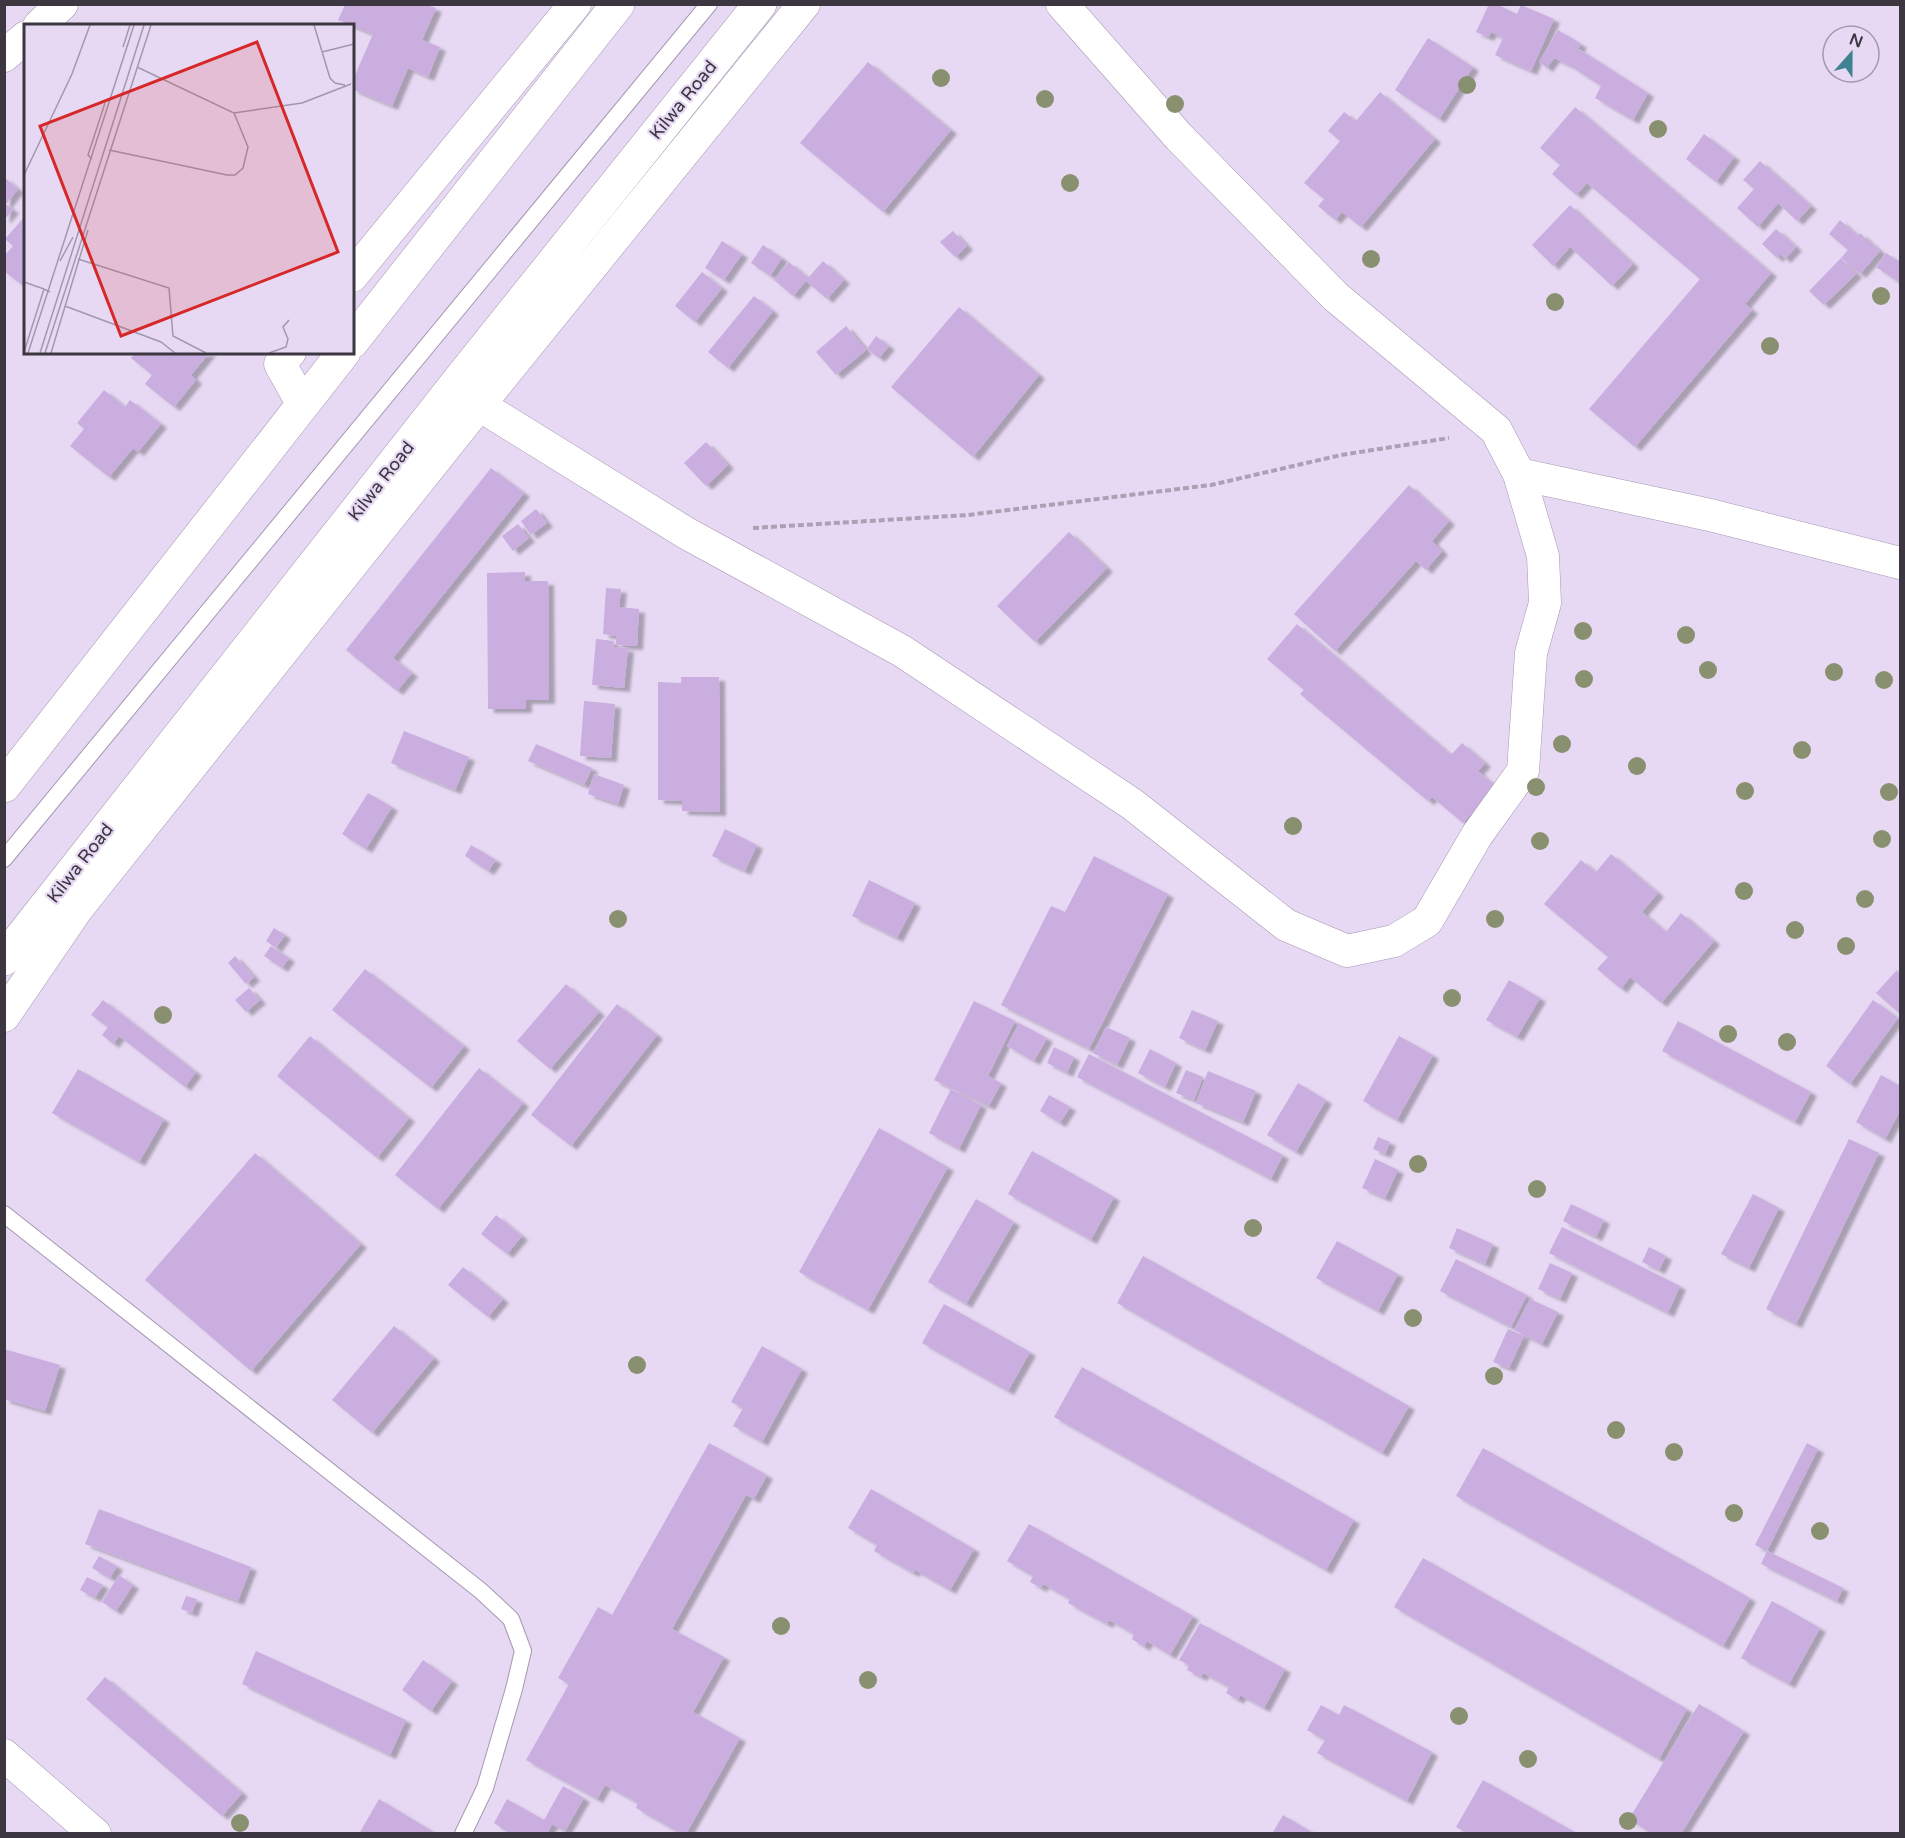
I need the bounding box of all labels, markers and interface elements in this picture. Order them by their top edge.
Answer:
inset map [24,24,354,354]
north arrow [1821,24,1881,84]
text: N [1846,29,1866,53]
street label: Kilwa Road [644,56,722,144]
street label: Kilwa Road [343,437,419,525]
street label: Kilwa Road [42,819,118,907]

